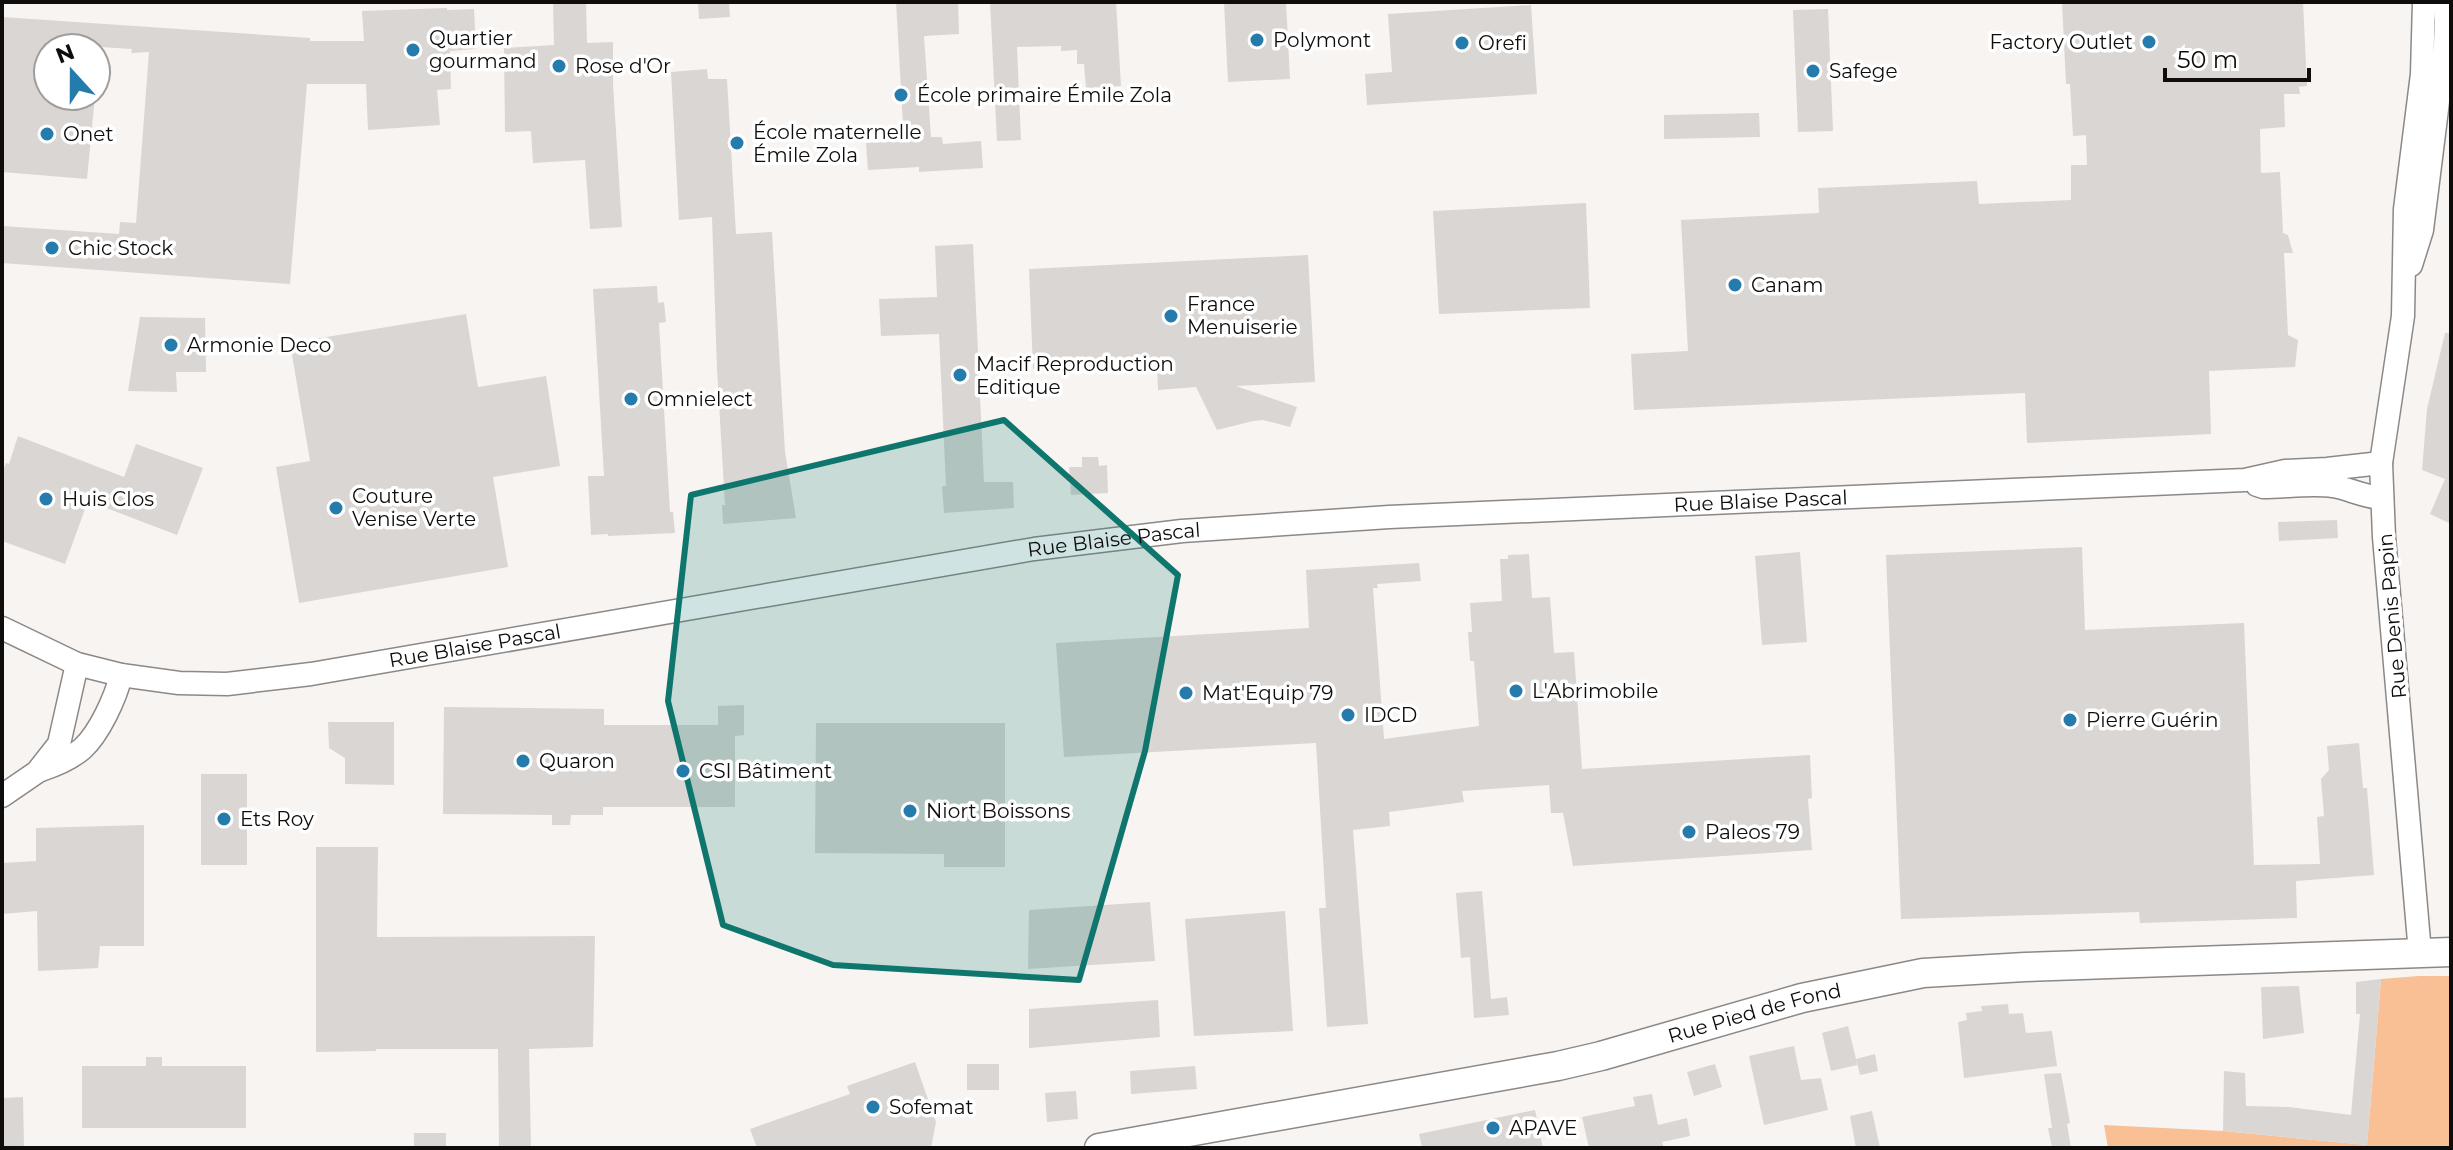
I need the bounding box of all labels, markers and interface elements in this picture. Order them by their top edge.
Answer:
place label: Quartier gourmand [429,26,537,73]
place label: Polymont [1273,28,1371,52]
place label: Factory Outlet [1989,30,2133,54]
marker: Polymont [1248,31,1266,49]
place label: Orefi [1478,31,1527,55]
north arrow [32,32,112,112]
scale bar [2165,32,2309,82]
marker: Factory Outlet [2140,33,2158,51]
marker: Orefi [1453,34,1471,52]
text: N [52,38,78,70]
marker: Quartier gourmand [404,41,422,59]
text: 50 m [2177,45,2238,74]
place label: Rose d'Or [575,54,671,78]
marker: Rose d'Or [550,57,568,75]
place label: Safege [1829,59,1898,83]
marker: Safege [1804,62,1822,80]
place label: École primaire Émile Zola [917,83,1172,107]
marker: École primaire Émile Zola [892,86,910,104]
place label: École maternelle Émile Zola [753,120,922,167]
place label: Onet [63,122,114,146]
marker: Onet [38,125,56,143]
marker: École maternelle Émile Zola [728,134,746,152]
place label: Chic Stock [68,236,173,260]
marker: Chic Stock [43,239,61,257]
place label: Canam [1751,273,1823,297]
marker: Canam [1726,276,1744,294]
place label: France Menuiserie [1187,292,1298,339]
marker: France Menuiserie [1162,307,1180,325]
place label: Armonie Deco [187,333,331,357]
marker: Armonie Deco [162,336,180,354]
place label: Macif Reproduction Editique [976,352,1174,399]
marker: Macif Reproduction Editique [951,366,969,384]
place label: Omnielect [647,387,753,411]
marker: Omnielect [622,390,640,408]
place label: Couture Venise Verte [352,484,476,531]
street label: Rue Blaise Pascal [1673,485,1848,517]
place label: Huis Clos [62,487,154,511]
marker: Huis Clos [37,490,55,508]
marker: Couture Venise Verte [327,499,345,517]
street label: Rue Blaise Pascal [1026,518,1201,562]
street label: Rue Denis Papin [2373,532,2411,700]
street label: Rue Blaise Pascal [387,619,563,672]
place label: L'Abrimobile [1532,679,1658,703]
place label: Mat'Equip 79 [1202,681,1333,705]
marker: L'Abrimobile [1507,682,1525,700]
marker: Mat'Equip 79 [1177,684,1195,702]
place label: IDCD [1364,703,1417,727]
marker: IDCD [1339,706,1357,724]
place label: Pierre Guérin [2086,708,2219,732]
marker: Pierre Guérin [2061,711,2079,729]
place label: Quaron [539,749,615,773]
marker: Quaron [514,752,532,770]
place label: CSI Bâtiment [699,759,832,783]
marker: CSI Bâtiment [674,762,692,780]
place label: Niort Boissons [926,799,1070,823]
marker: Niort Boissons [901,802,919,820]
place label: Ets Roy [240,807,314,831]
marker: Ets Roy [215,810,233,828]
place label: Paleos 79 [1705,820,1800,844]
marker: Paleos 79 [1680,823,1698,841]
street label: Rue Pied de Fond [1665,978,1843,1048]
place label: Sofemat [889,1095,974,1119]
marker: Sofemat [864,1098,882,1116]
place label: APAVE [1509,1116,1577,1140]
marker: APAVE [1484,1119,1502,1137]

